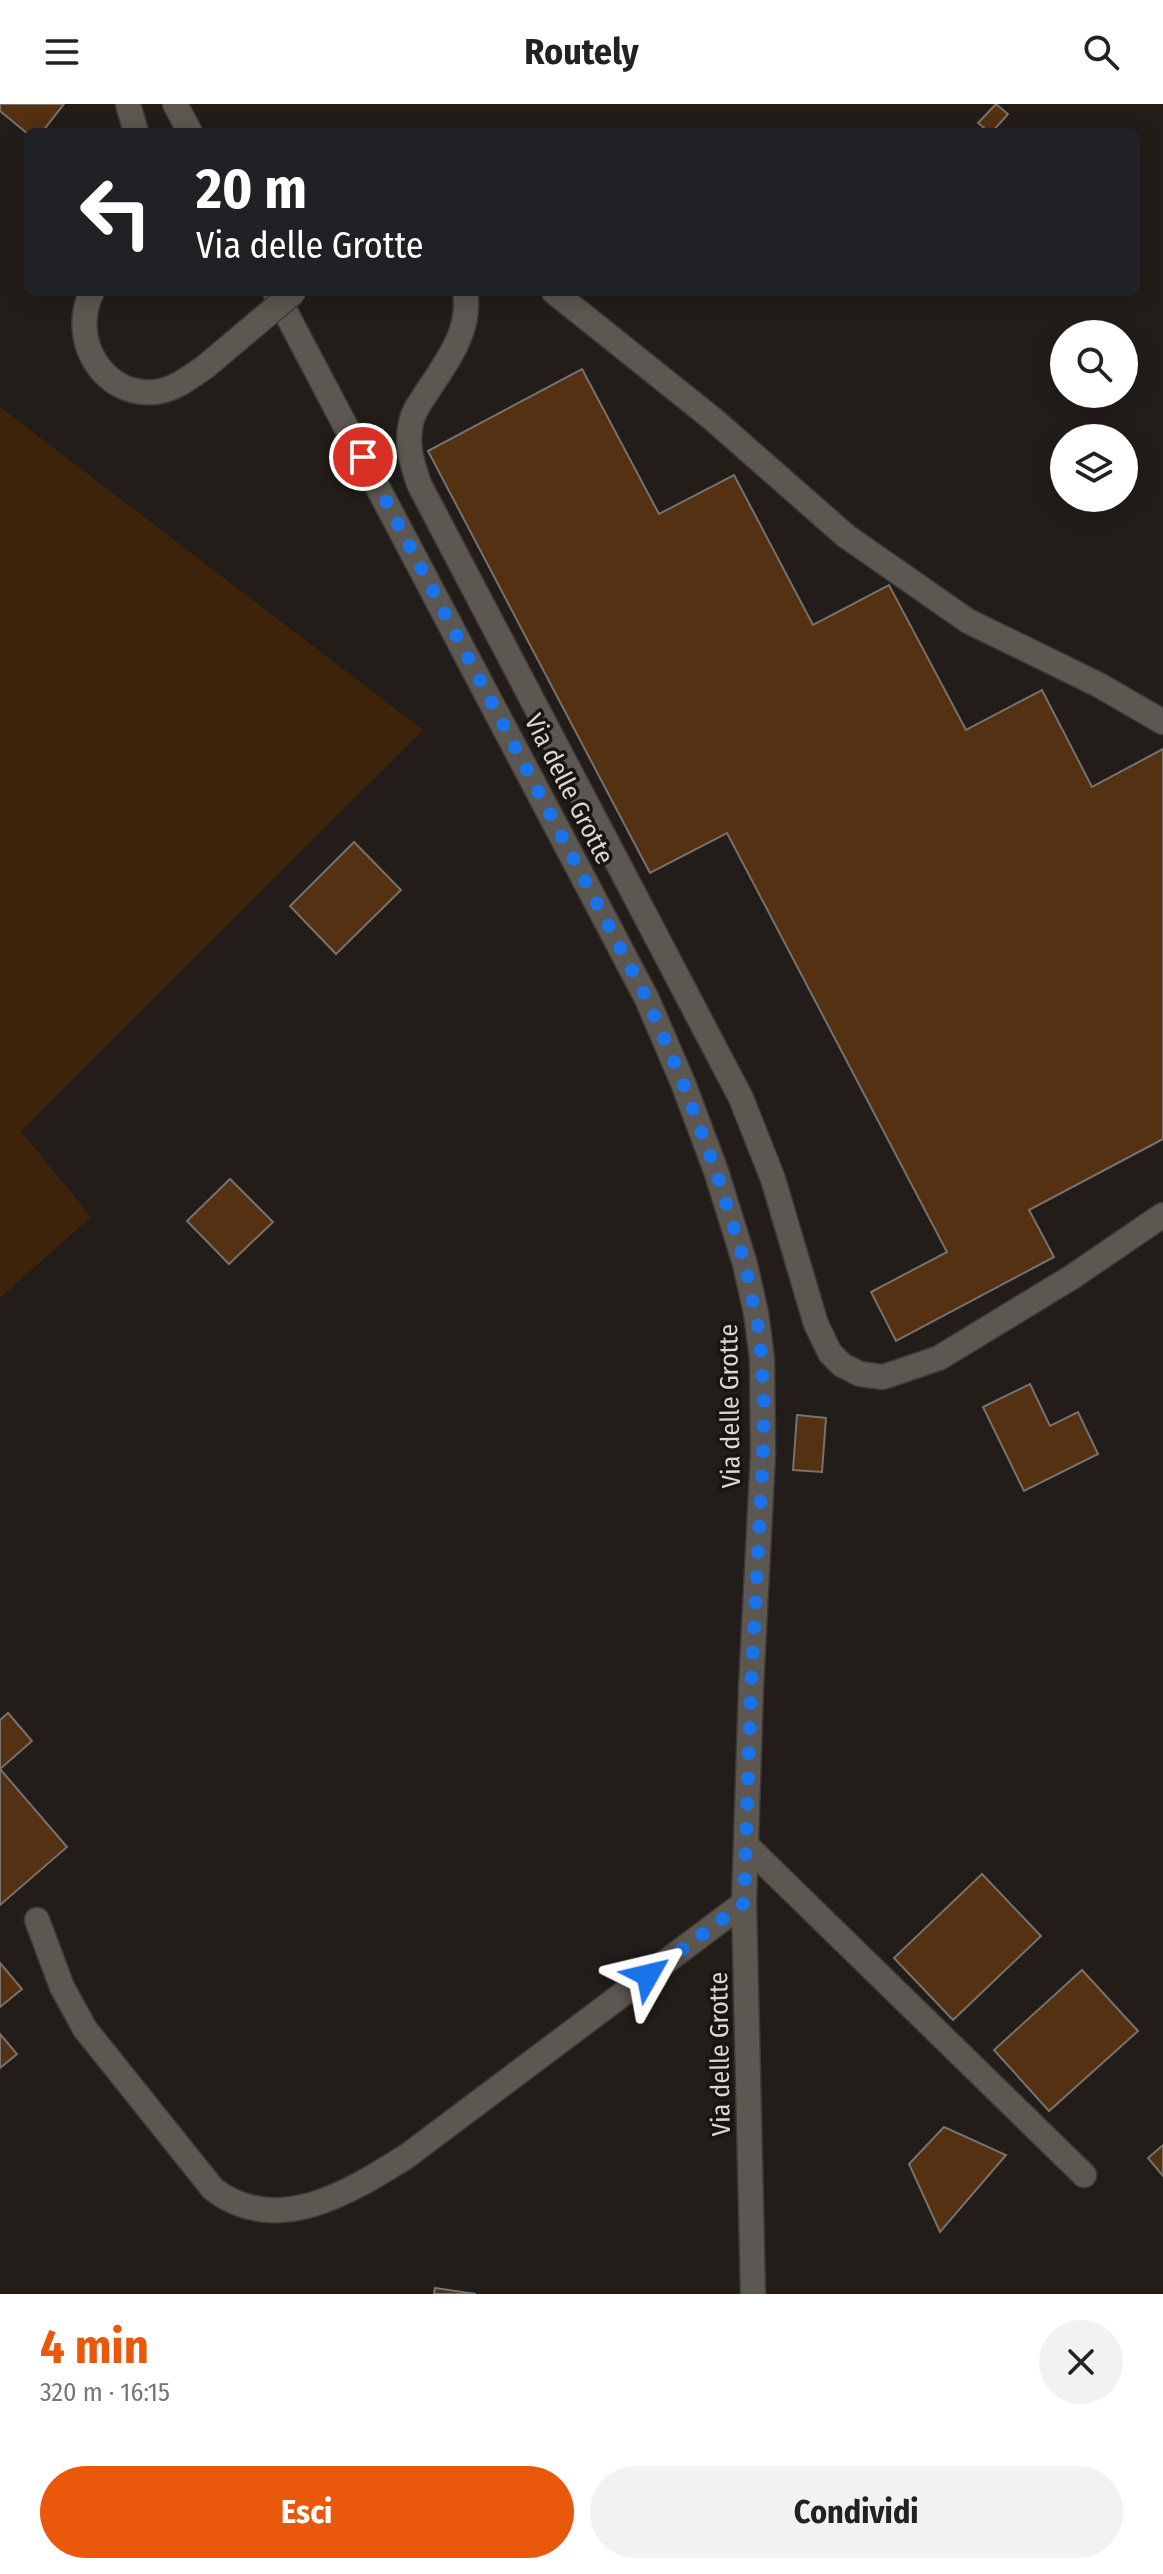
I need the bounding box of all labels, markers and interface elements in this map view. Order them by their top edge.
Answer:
icon: menu [40,30,84,74]
text: Routely [524,30,639,74]
icon: search [1079,30,1123,74]
text: 20 m [196,156,307,223]
icon: left [64,160,168,264]
text: Via delle Grotte [196,224,424,268]
map controls [1050,320,1138,512]
button: search [1050,320,1138,408]
pin [329,423,397,491]
button: layers [1050,424,1138,512]
icon: arrive [341,435,385,479]
street label: Via delle Grotte [518,709,620,869]
street label: Via delle Grotte [713,1324,747,1488]
position arrow [606,1933,690,2017]
street label: Via delle Grotte [703,1972,737,2136]
text: 4 min [40,2318,149,2376]
button: close [1039,2320,1123,2404]
text: 320 m · 16:15 [40,2377,170,2408]
button: Esci [40,2466,574,2558]
button: Condividi [590,2466,1123,2558]

